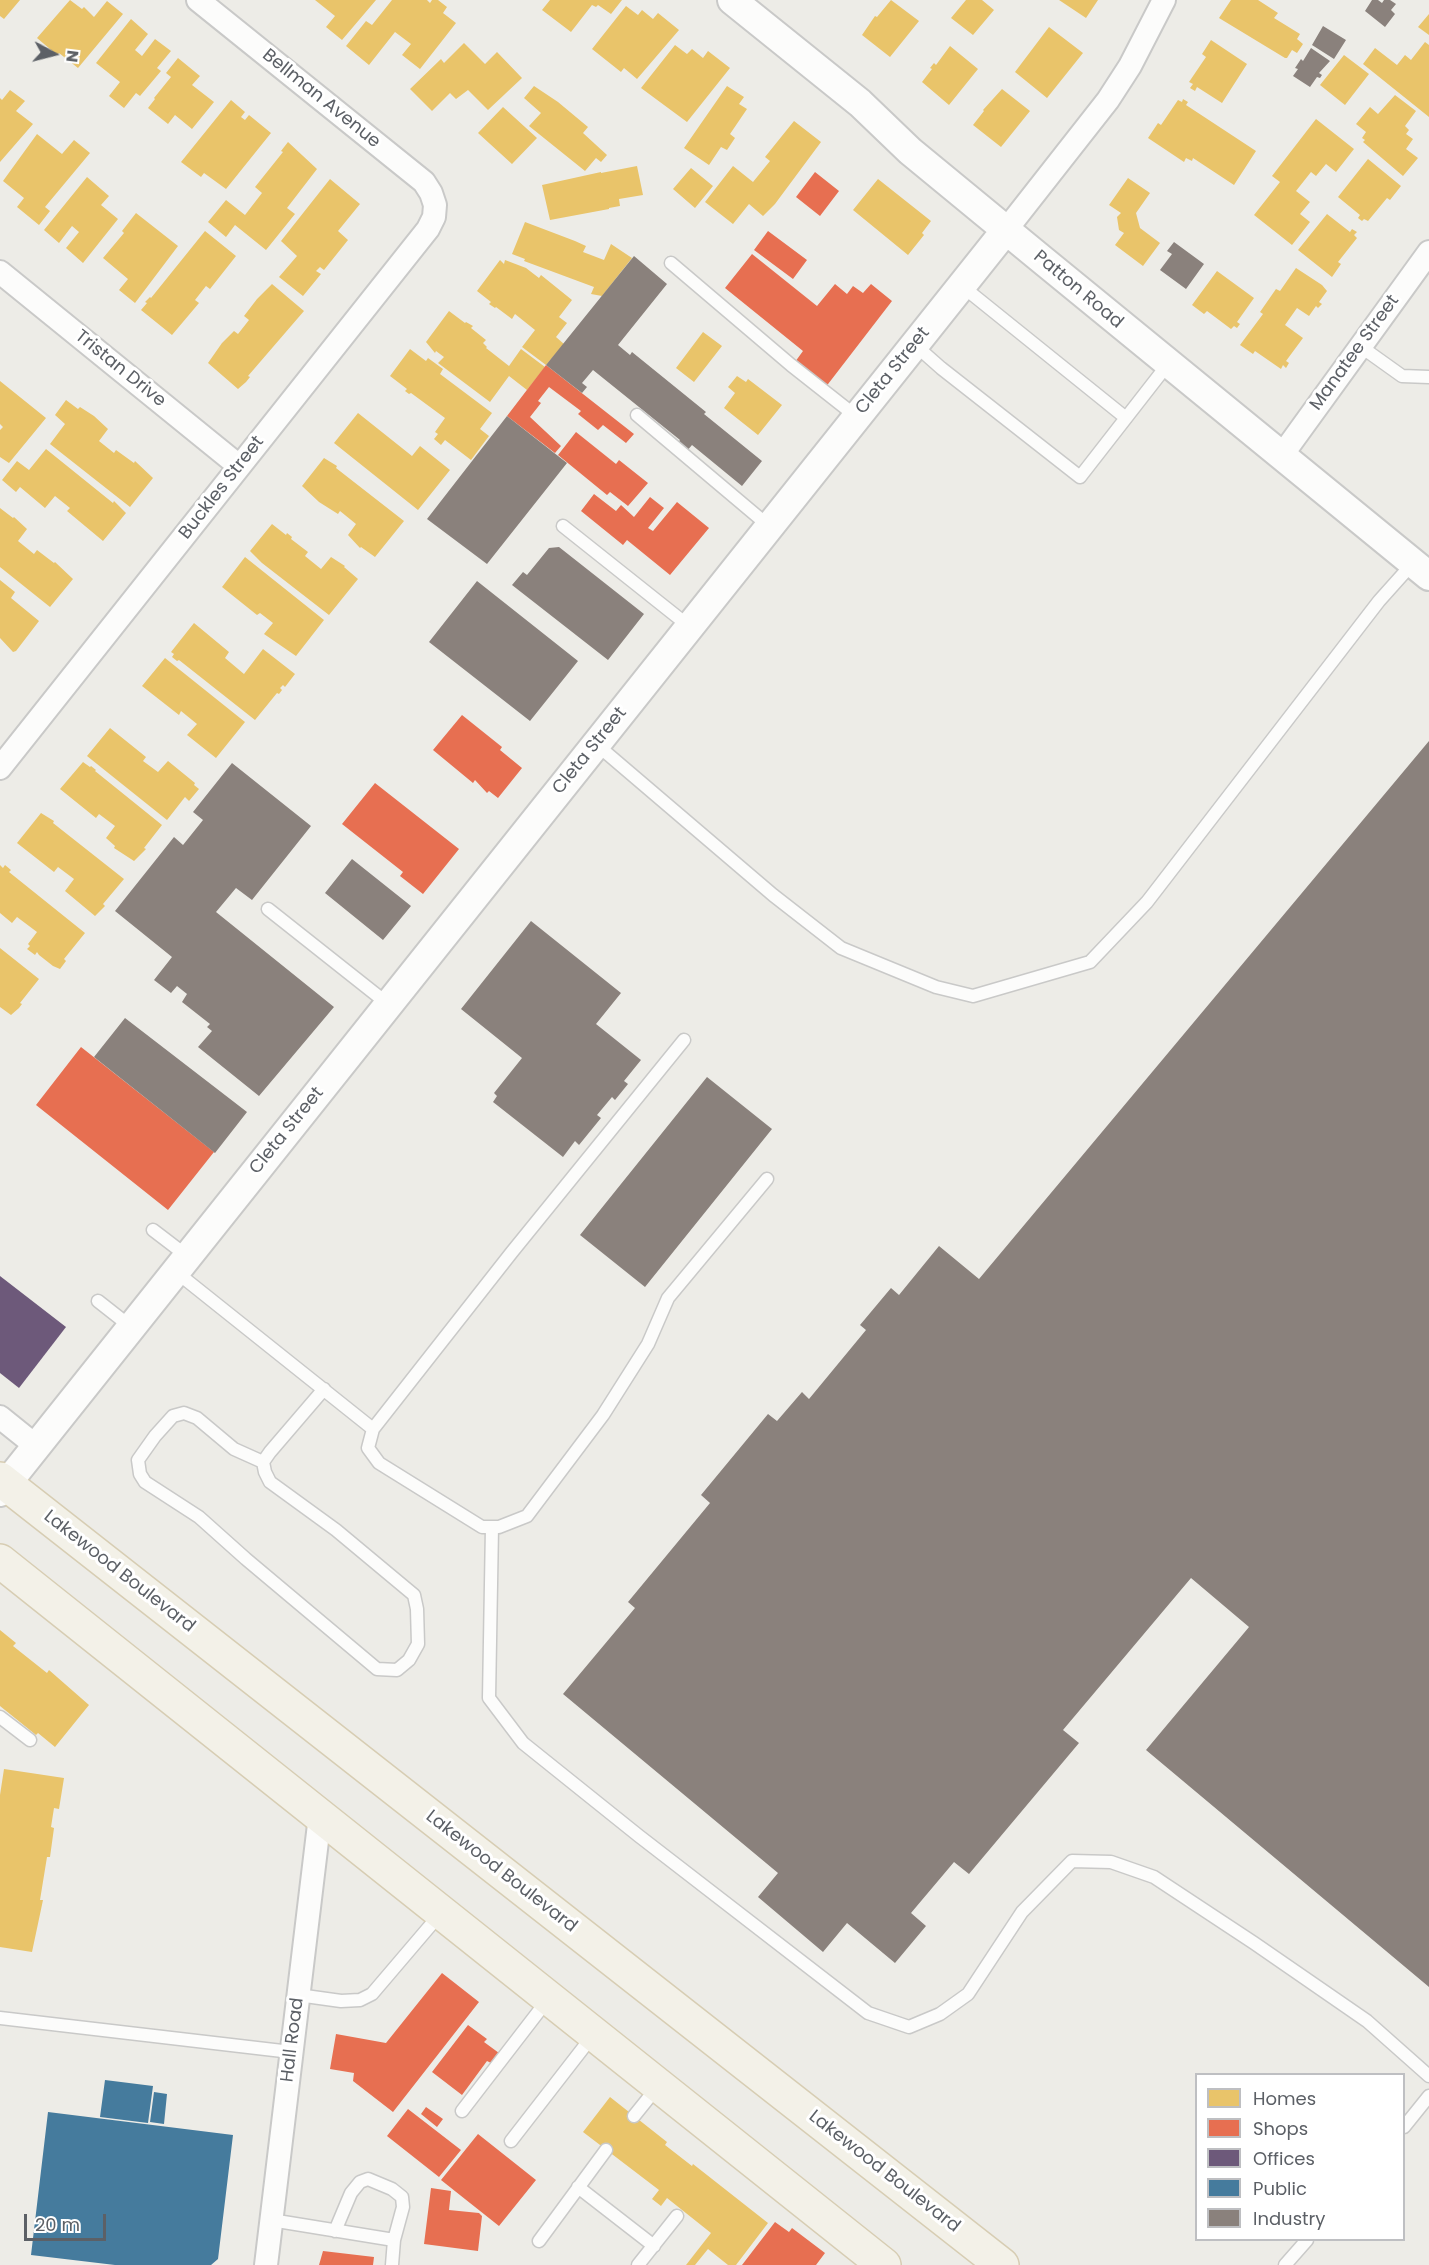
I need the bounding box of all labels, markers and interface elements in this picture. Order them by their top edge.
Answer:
north arrow [24,24,84,84]
street label: Bellman Avenue [258,45,384,153]
text: N [60,49,85,64]
street label: Patton Road [1029,246,1127,334]
street label: Manatee Street [1306,291,1404,415]
street label: Cleta Street [851,323,935,419]
street label: Tristan Drive [70,326,170,412]
street label: Buckles Street [175,432,269,544]
street label: Cleta Street [548,703,632,799]
street label: Cleta Street [245,1083,329,1179]
street label: Lakewood Boulevard [39,1506,199,1638]
street label: Lakewood Boulevard [421,1806,581,1938]
street label: Hall Road [277,1996,309,2084]
legend [1195,2073,1405,2241]
text: Homes [1253,2086,1316,2111]
street label: Lakewood Boulevard [804,2106,964,2238]
text: Shops [1253,2116,1308,2141]
text: Offices [1253,2146,1315,2171]
text: Public [1253,2176,1307,2201]
scale bar [27,2202,110,2240]
text: Industry [1253,2206,1325,2231]
text: 20 m [35,2212,80,2237]

